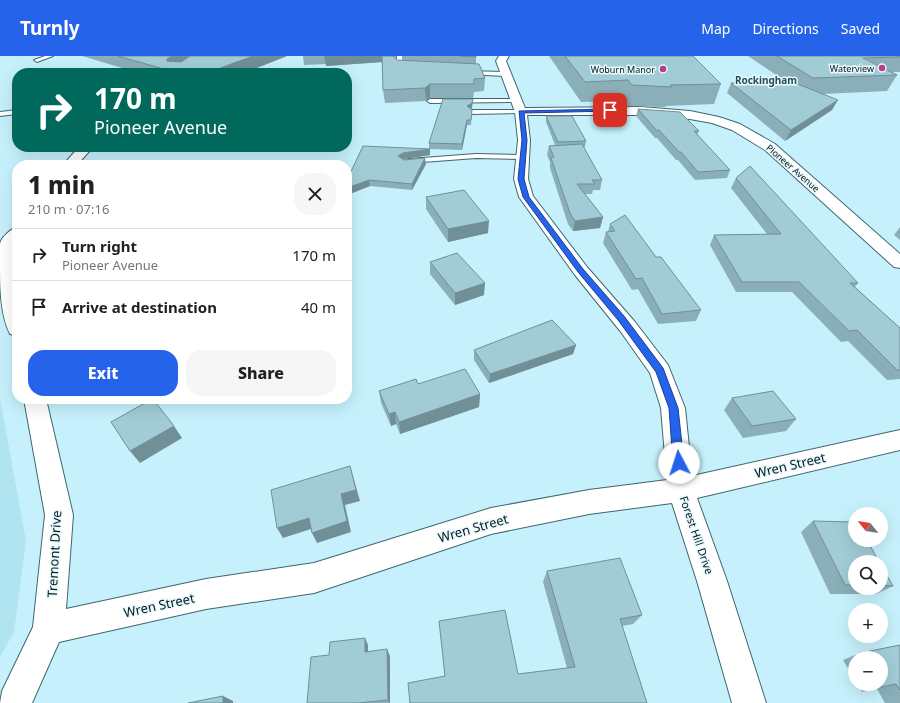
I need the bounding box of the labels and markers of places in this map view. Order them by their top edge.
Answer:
place label: Waterview [830,62,874,75]
place label: Woburn Manor [591,63,655,76]
marker: Waterview [877,63,887,73]
marker: Woburn Manor [658,64,668,74]
pin [593,93,627,127]

